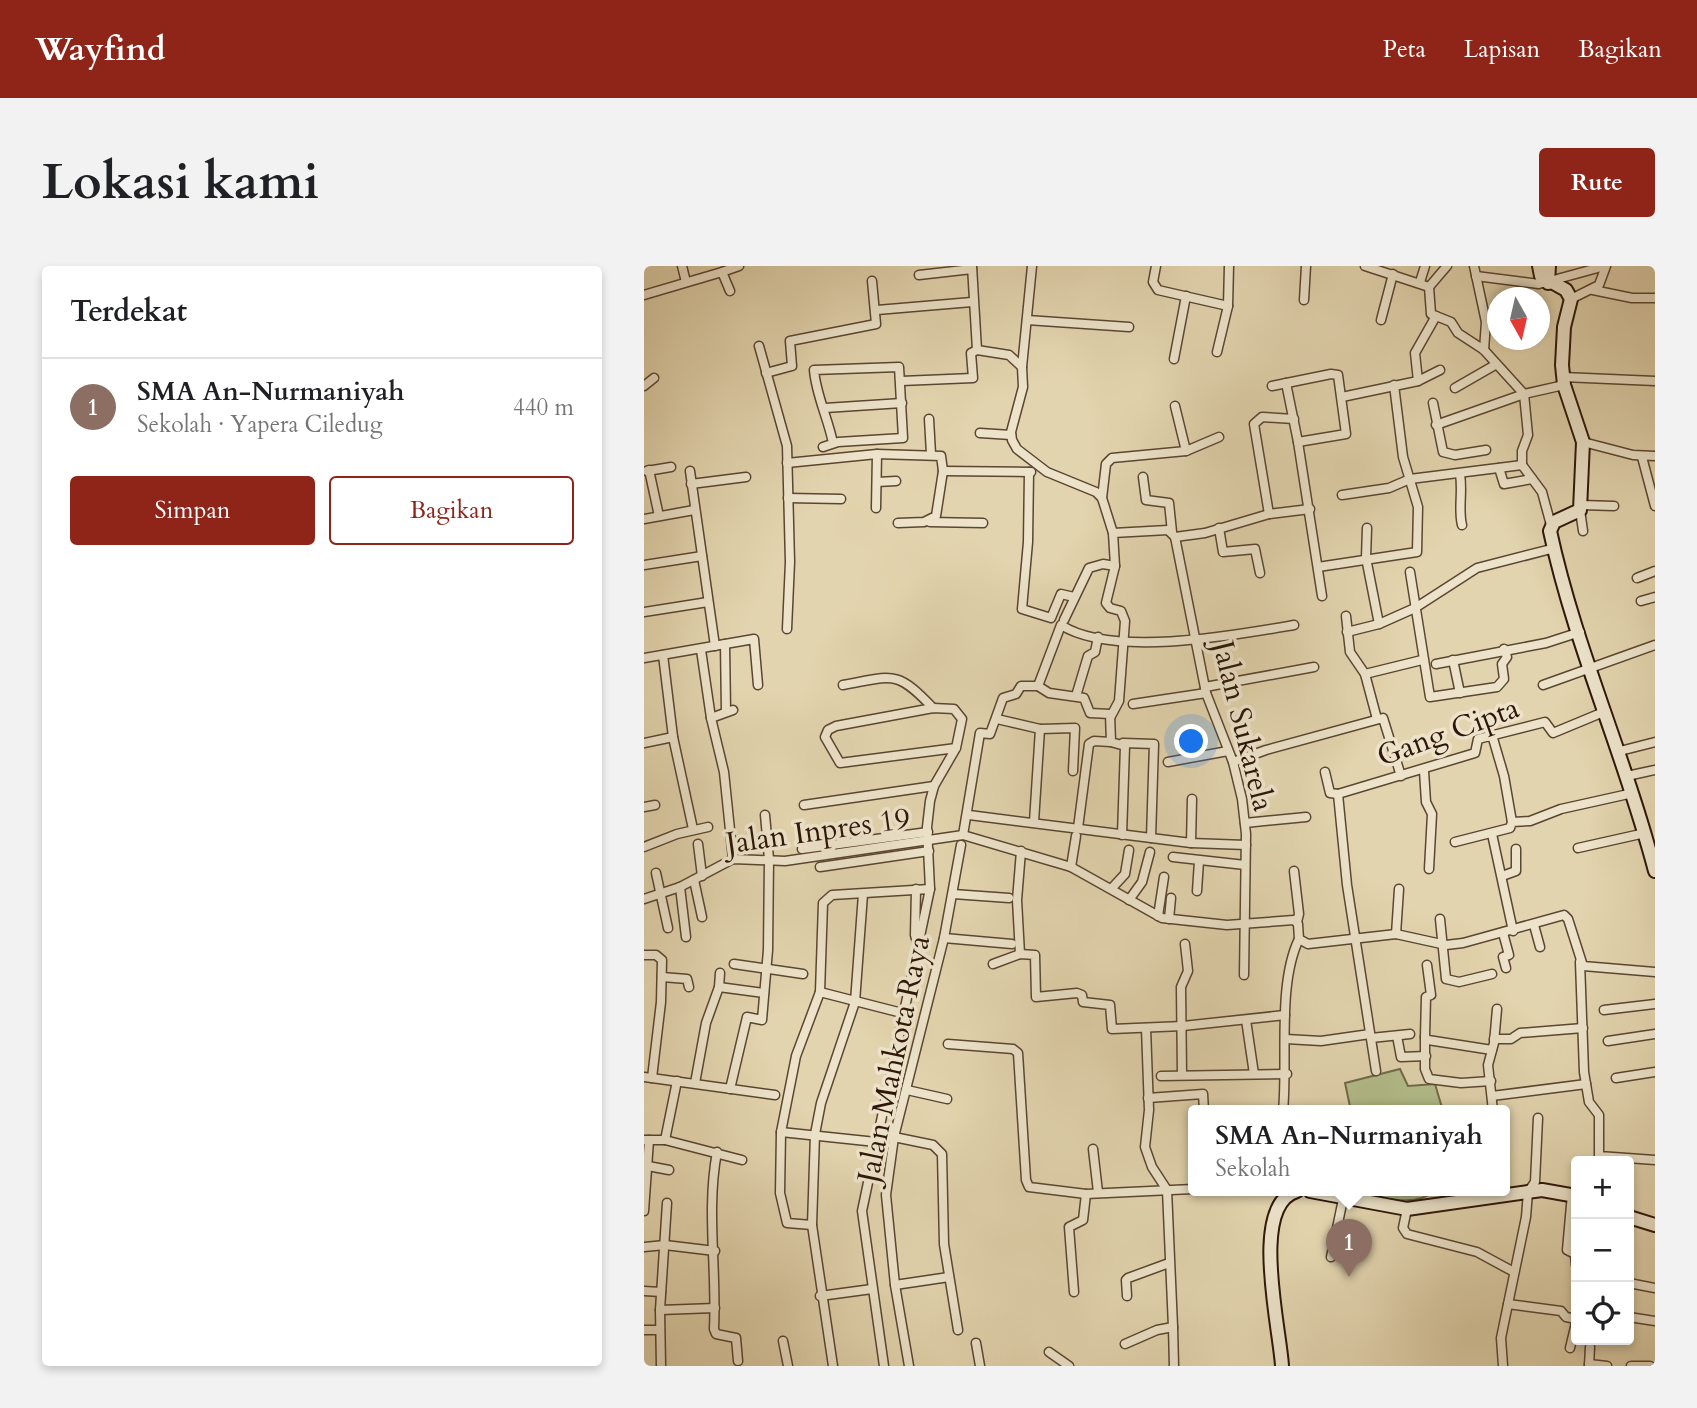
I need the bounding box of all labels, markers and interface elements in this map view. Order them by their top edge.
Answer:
text: Wayfind [35,27,166,72]
text: Peta [1383,33,1426,66]
text: Lapisan [1464,33,1540,66]
text: Bagikan [1578,33,1662,66]
button: Rute [1539,148,1655,217]
text: Lokasi kami [42,149,319,216]
north arrow [1487,287,1550,350]
text: Terdekat [70,291,187,332]
text: SMA An-Nurmaniyah [137,374,404,409]
text: 1 [87,392,99,423]
text: 440 m [513,392,574,423]
text: Sekolah · Yapera Ciledug [137,409,383,440]
button: Simpan [70,476,315,545]
button: Bagikan [329,476,574,545]
street label: Jalan Sukarela [1201,633,1284,816]
street label: Gang Cipta [1371,687,1525,777]
your location [1174,724,1208,758]
street label: Jalan Inpres 19 [719,798,913,865]
street label: Jalan Mahkota Raya [847,932,940,1190]
popup [1188,1105,1510,1196]
text: SMA An-Nurmaniyah [1215,1118,1483,1153]
text: Sekolah [1215,1153,1290,1184]
map controls [1571,1156,1634,1345]
button: + [1571,1156,1634,1219]
pin: 1 [1326,1219,1372,1277]
button: − [1571,1219,1634,1282]
button: locate [1571,1282,1634,1345]

